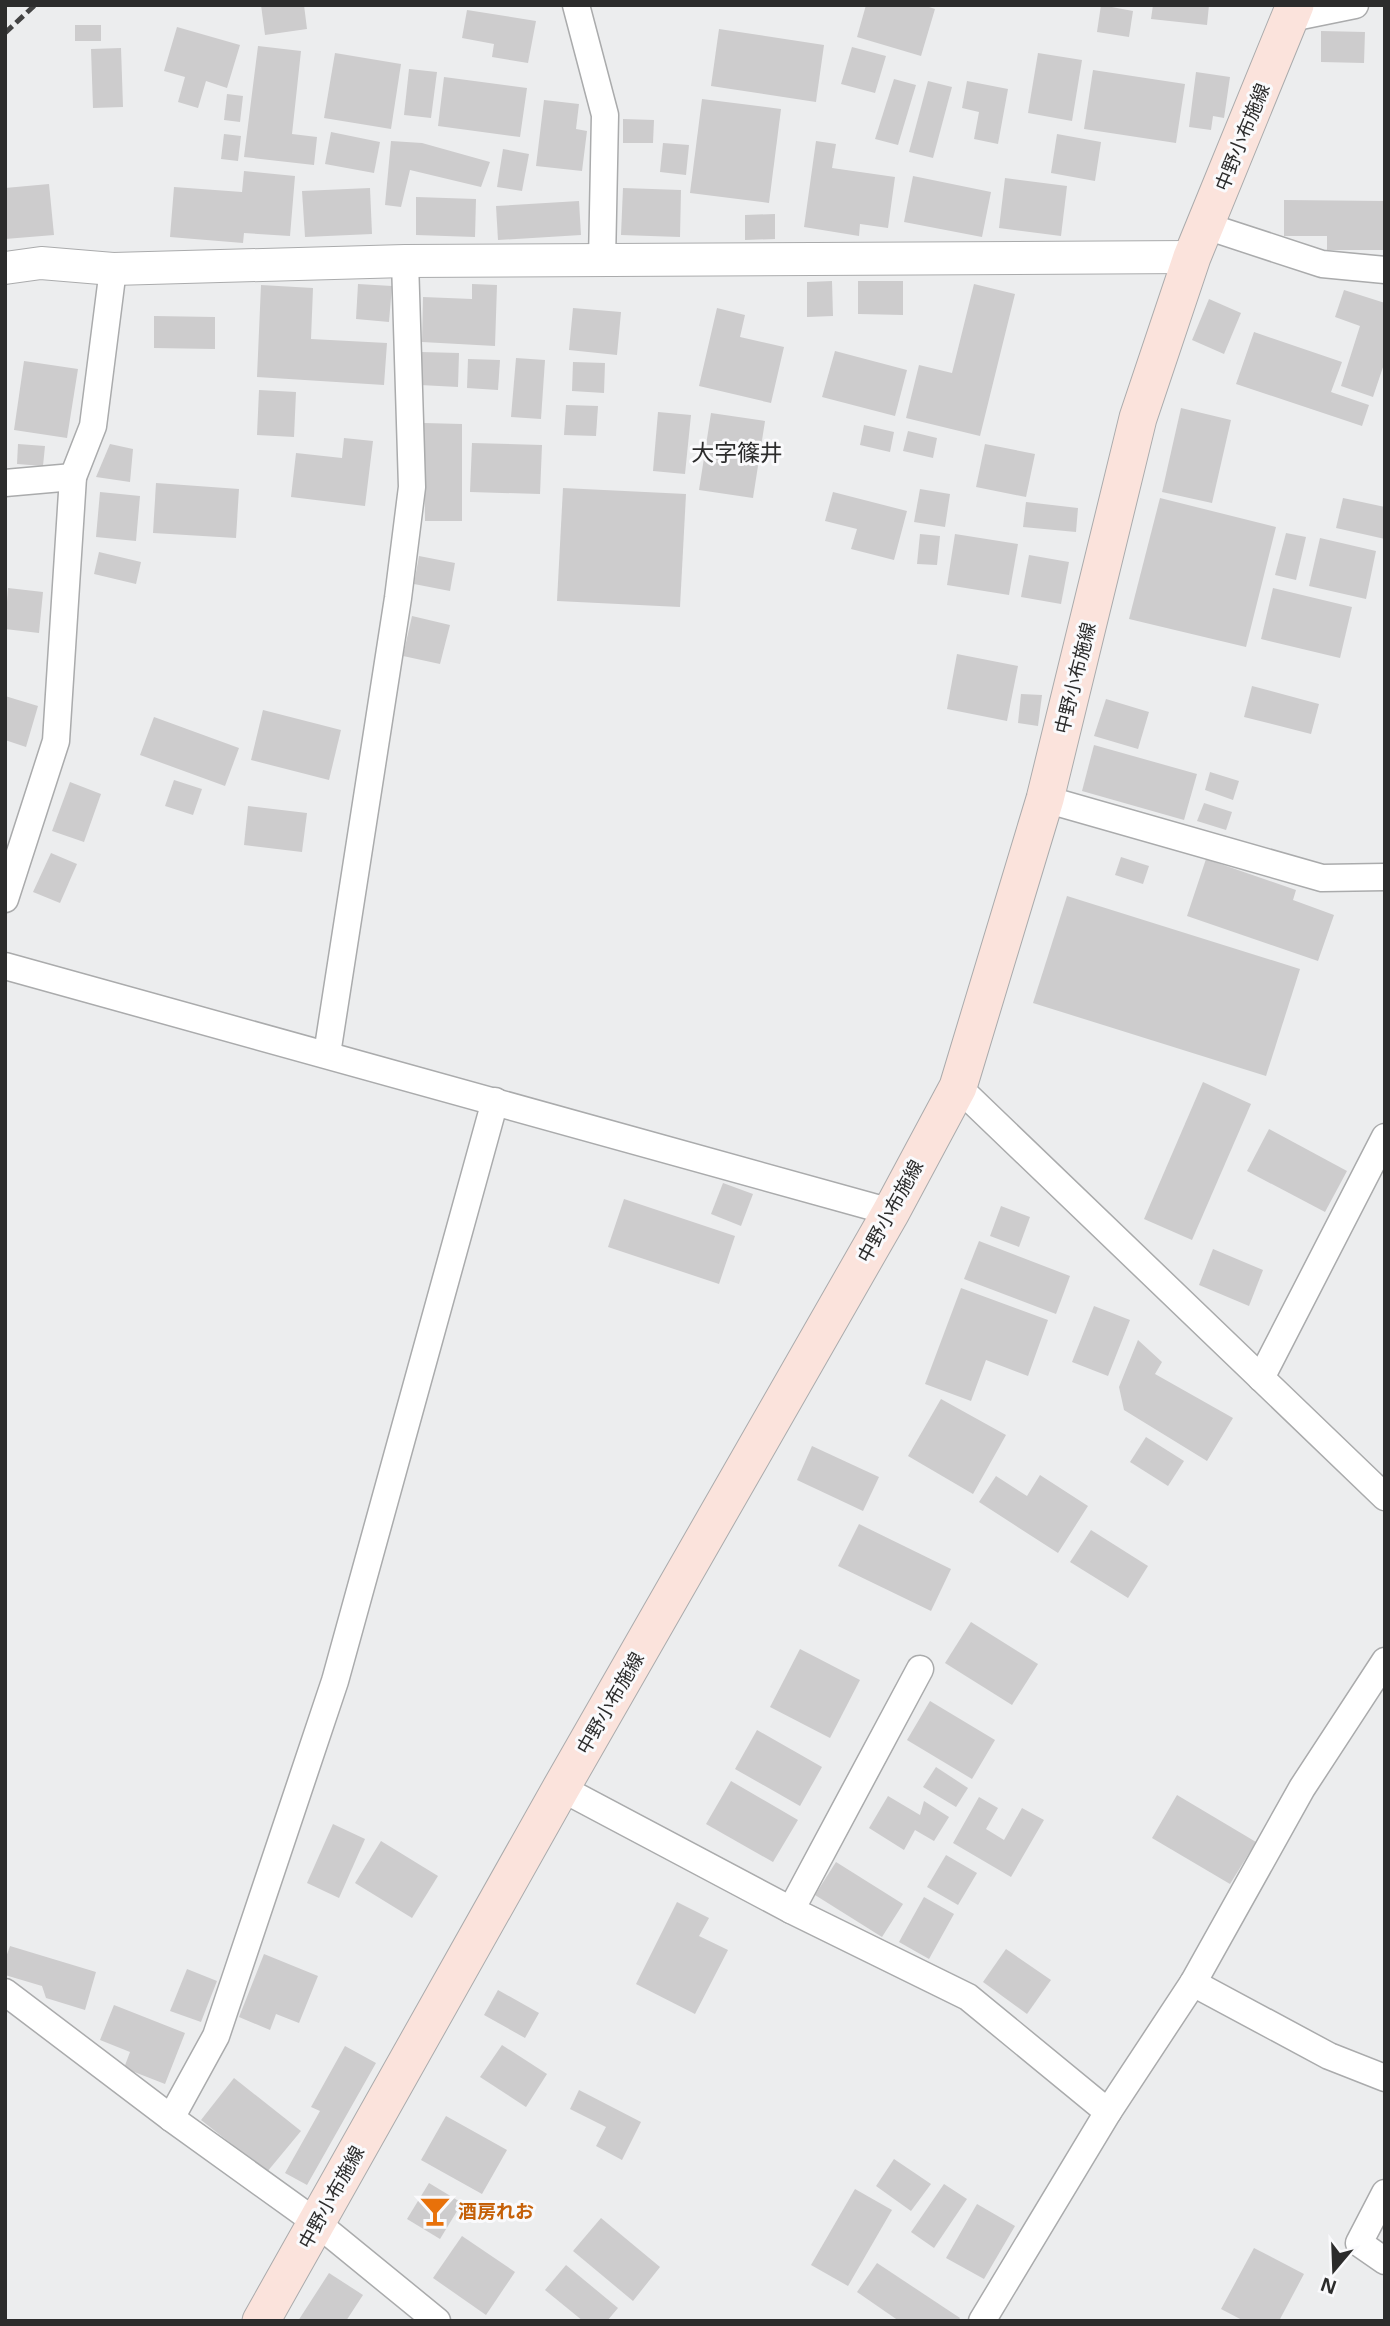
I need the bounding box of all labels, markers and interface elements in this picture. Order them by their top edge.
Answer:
street label: 中野小布施線 [1209,79,1275,195]
district label: 大字篠井 [691,436,783,468]
street label: 中野小布施線 [1049,620,1101,736]
street label: 中野小布施線 [851,1155,929,1267]
street label: 中野小布施線 [570,1647,650,1759]
street label: 中野小布施線 [292,2141,370,2253]
bar icon: 酒房れお [418,2194,452,2228]
place label: 酒房れお [458,2198,534,2224]
north arrow [1299,2235,1369,2305]
text: N [1317,2271,1340,2301]

